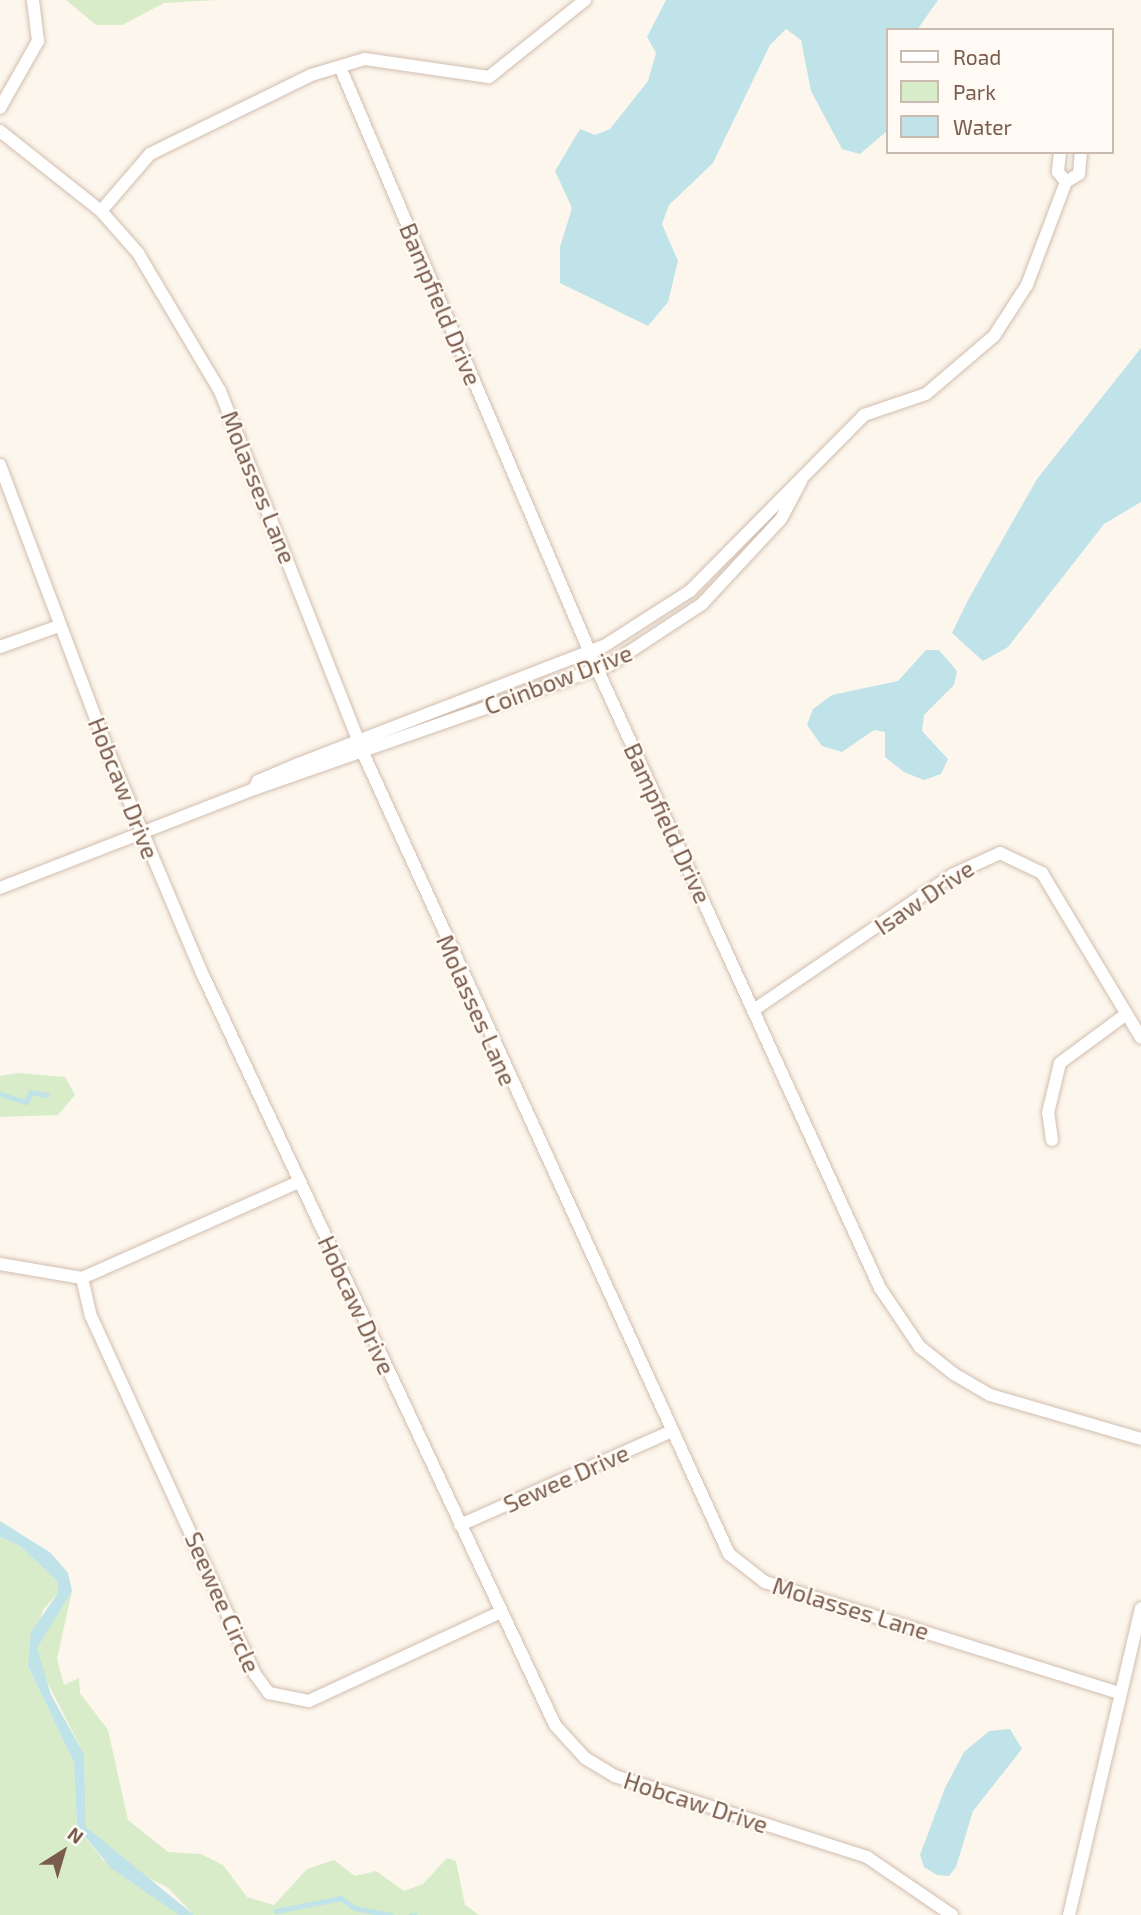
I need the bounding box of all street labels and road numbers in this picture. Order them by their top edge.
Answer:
street label: Bampfield Drive [394,218,488,390]
street label: Molasses Lane [215,406,303,568]
street label: Coinbow Drive [480,638,636,720]
street label: Hobcaw Drive [82,713,166,863]
street label: Bampfield Drive [618,738,718,908]
street label: Isaw Drive [869,853,979,941]
street label: Molasses Lane [431,930,523,1090]
street label: Hobcaw Drive [312,1231,402,1379]
street label: Sewee Drive [499,1438,633,1518]
street label: Seewee Circle [179,1527,267,1677]
street label: Molasses Lane [769,1571,933,1645]
street label: Hobcaw Drive [620,1765,772,1839]

